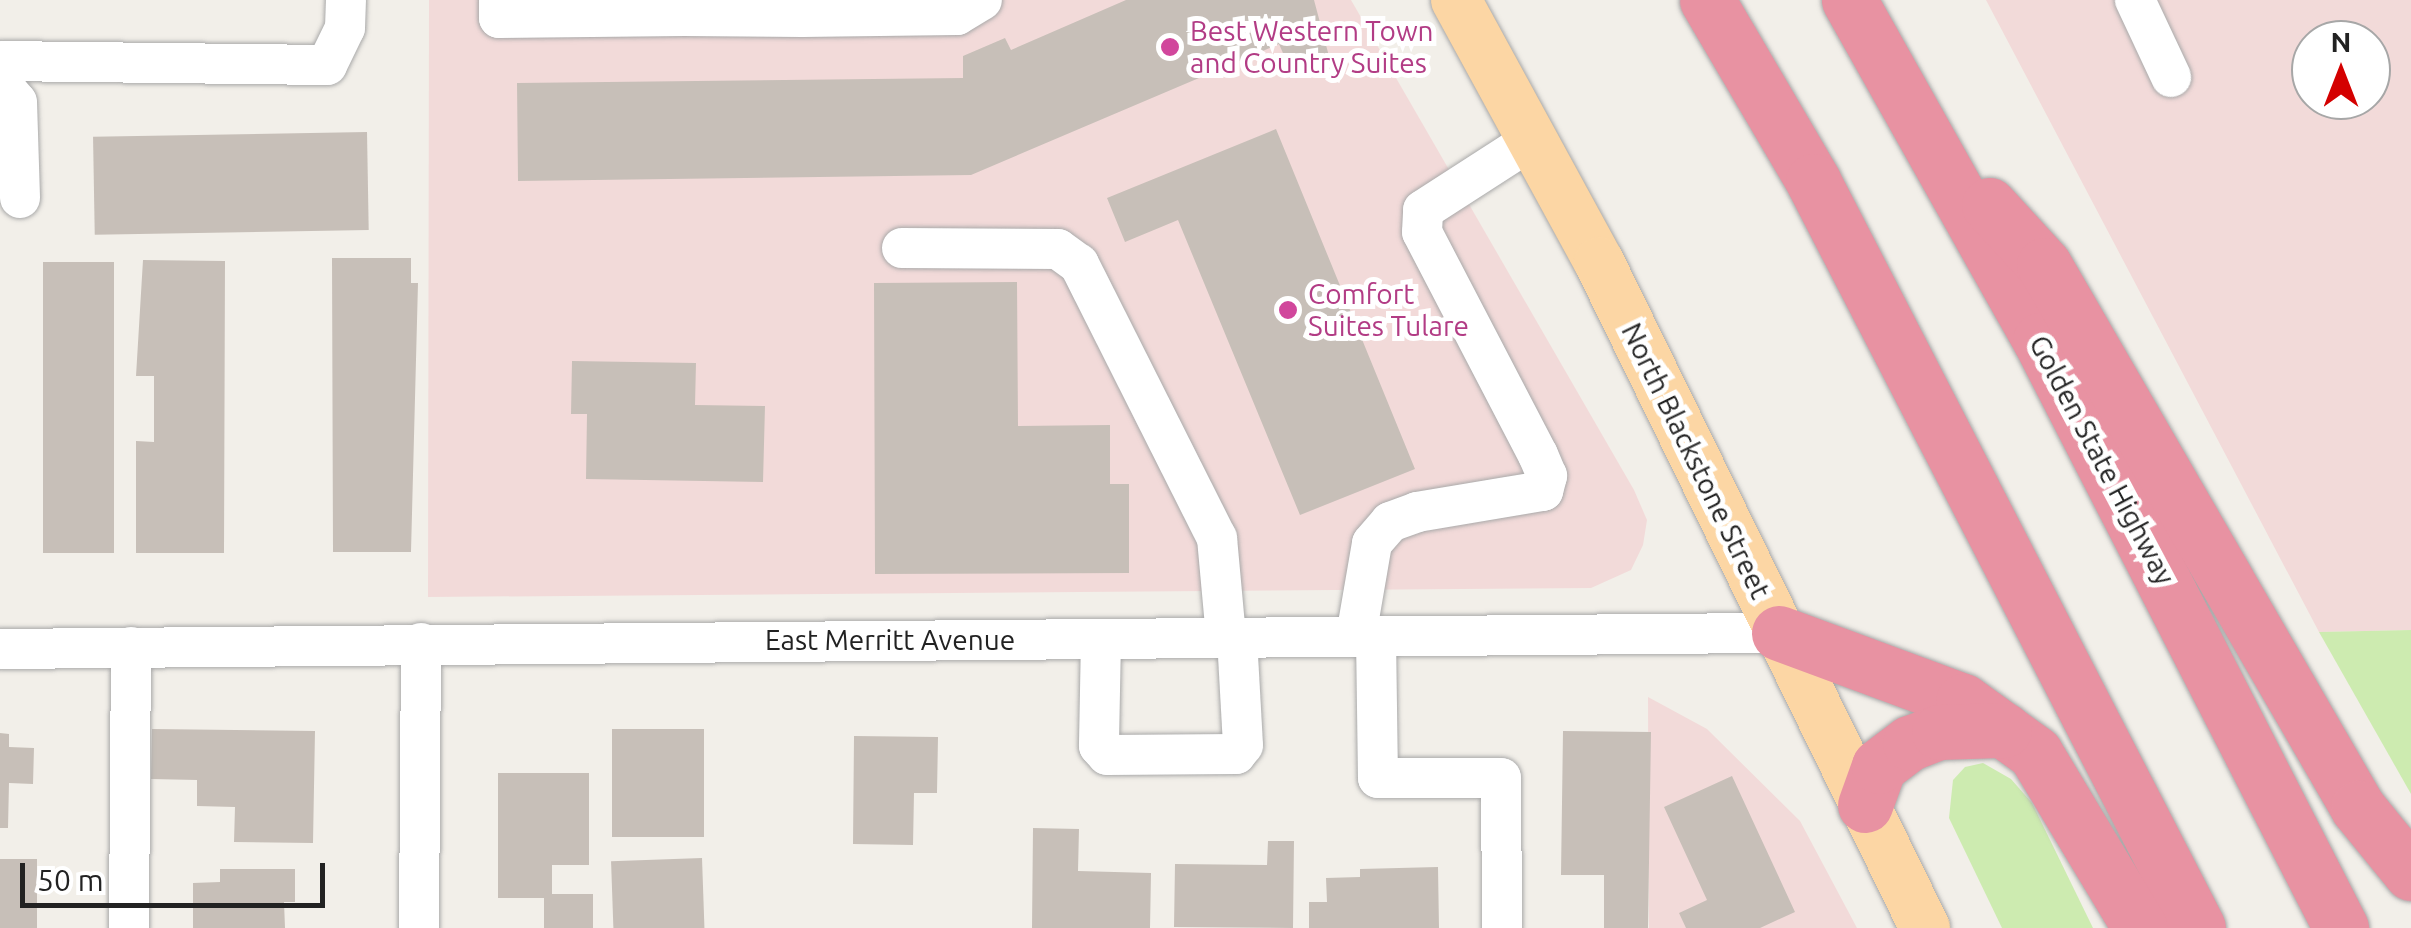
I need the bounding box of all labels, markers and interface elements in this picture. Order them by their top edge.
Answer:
place label: Best Western Town and Country Suites [1190,14,1434,80]
north arrow [2291,20,2391,120]
text: N [2331,26,2351,57]
marker: Best Western Town and Country Suites [1159,36,1181,58]
place label: Comfort Suites Tulare [1308,277,1469,343]
marker: Comfort Suites Tulare [1277,299,1299,321]
street label: North Blackstone Street [1615,318,1777,604]
street label: Golden State Highway [2022,330,2182,590]
street label: East Merritt Avenue [765,623,1015,657]
scale bar [25,843,330,905]
text: 50 m [37,863,104,897]

